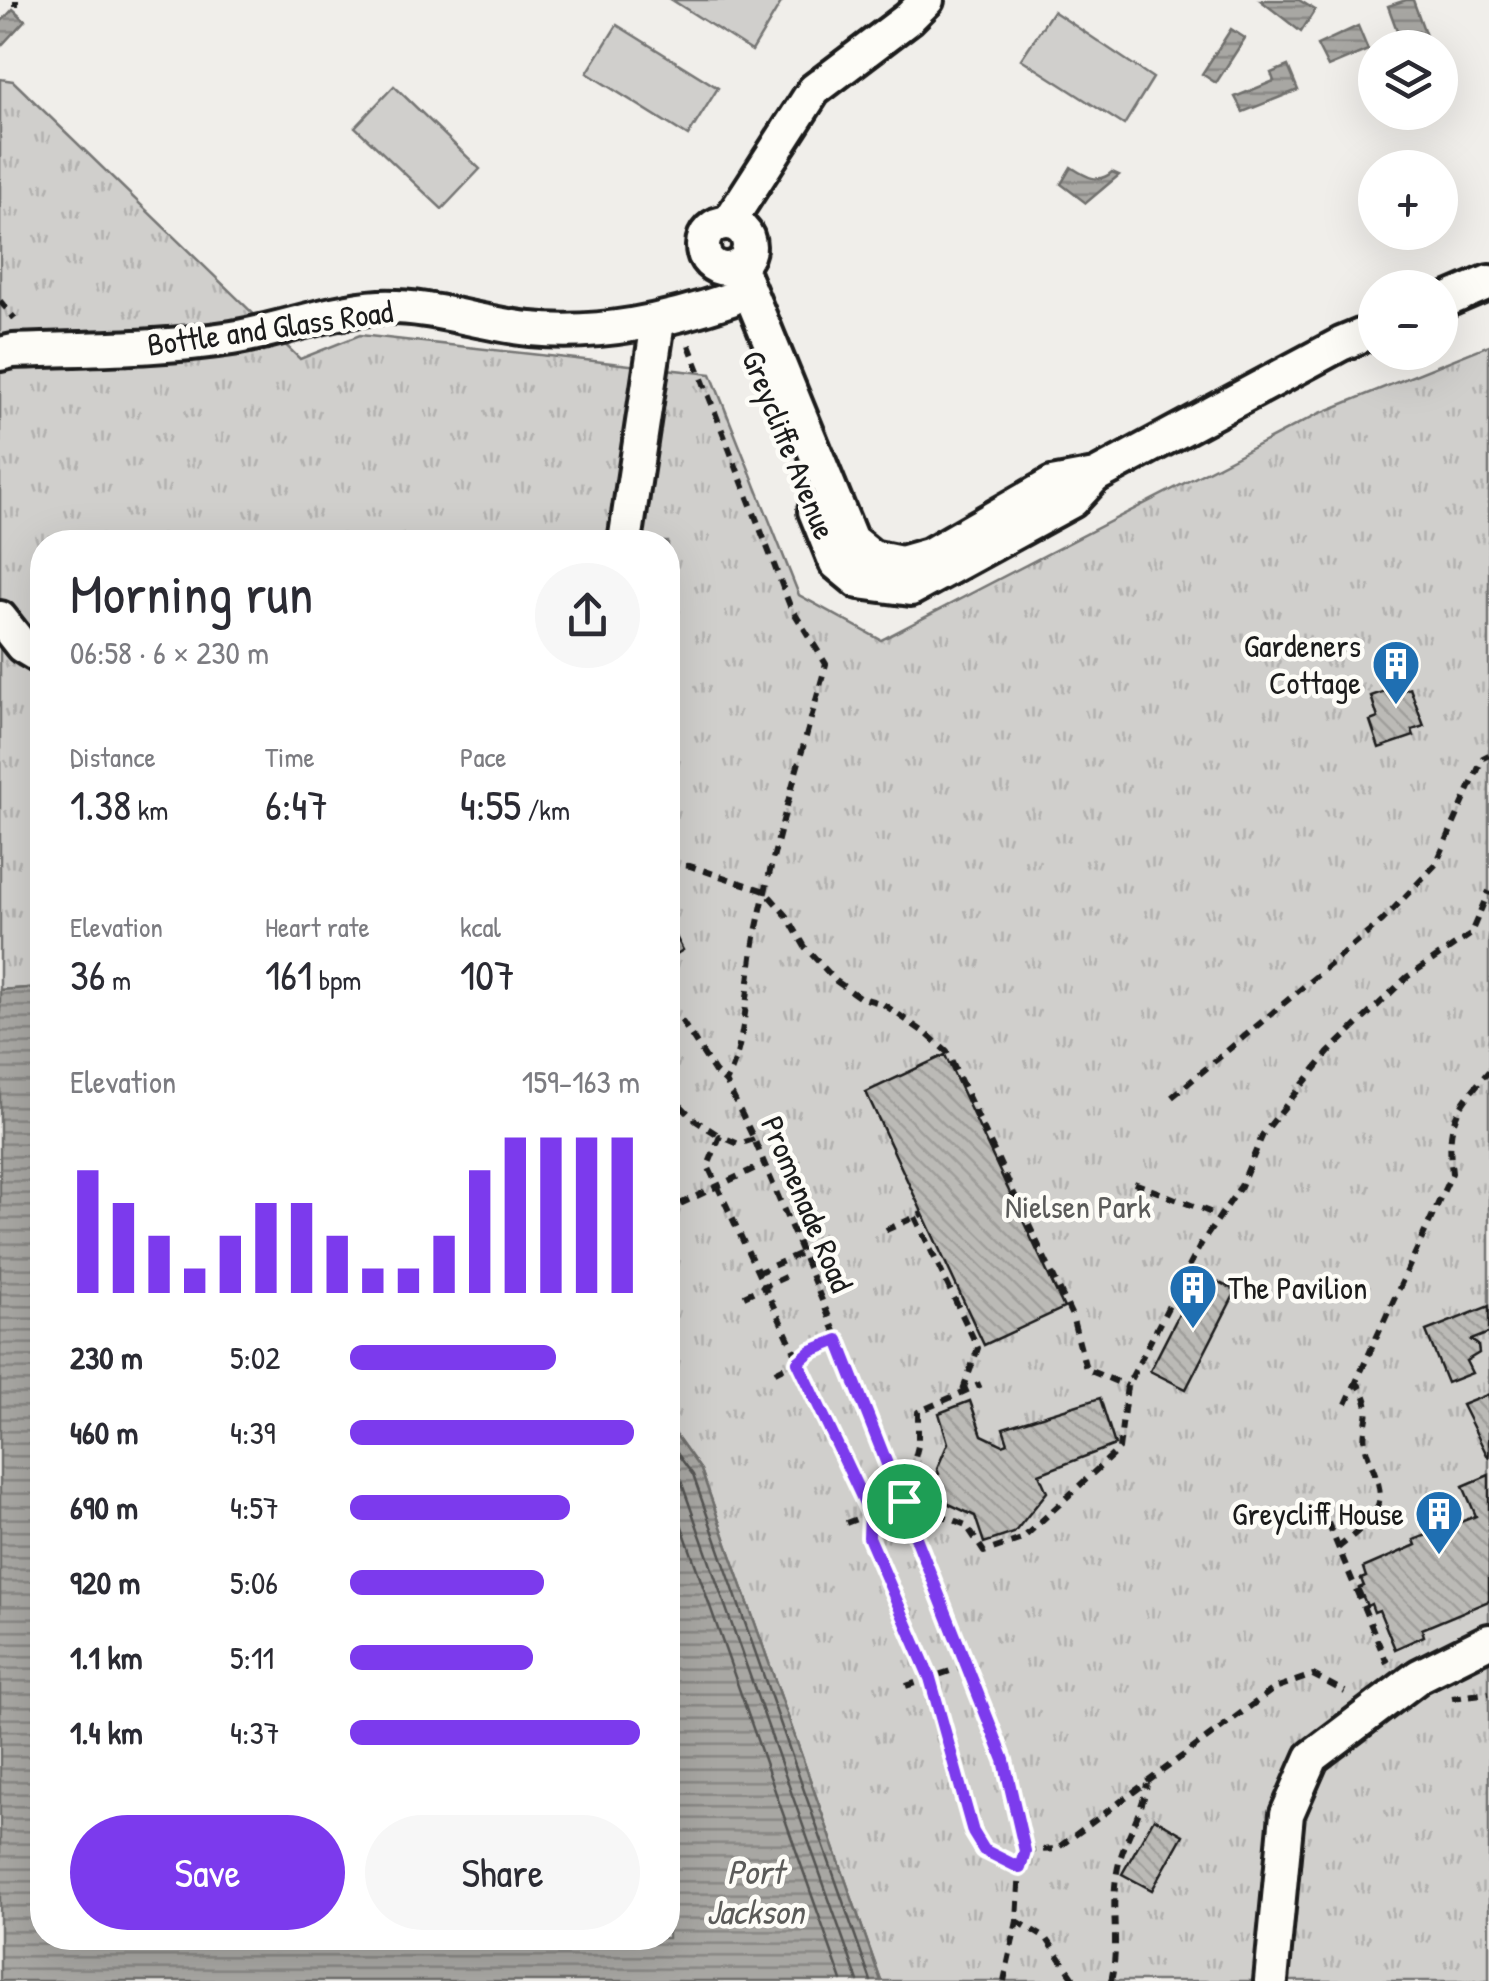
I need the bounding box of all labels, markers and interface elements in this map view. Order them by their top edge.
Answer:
map controls [1358,30,1458,370]
button: layers [1358,30,1458,130]
button: + [1358,150,1458,250]
button: − [1358,270,1458,370]
street label: Bottle and Glass Road [144,289,395,366]
street label: Greycliffe Avenue [732,344,847,546]
text: Morning run [70,556,313,630]
button: share [535,563,640,668]
place label: Gardeners Cottage [1244,624,1361,704]
text: 06:58 · 6 × 230 m [70,631,269,674]
building icon: Gardeners Cottage [1370,638,1422,706]
text: Distance [70,738,156,776]
text: Time [265,738,315,776]
text: Pace [460,738,506,776]
text: 1.38 [70,776,131,833]
text: 6:47 [265,776,328,833]
text: 4:55 [460,776,521,833]
text: km [131,791,168,829]
text: /km [521,791,570,829]
text: Elevation [70,908,163,946]
text: Heart rate [265,908,370,946]
text: kcal [460,908,501,946]
text: 36 [70,946,106,1003]
text: 161 [265,946,312,1003]
text: 107 [460,946,515,1003]
text: m [106,961,131,999]
text: bpm [312,961,361,999]
text: Elevation [70,1060,176,1103]
text: 159–163 m [522,1060,640,1103]
street label: Promenade Road [751,1109,864,1298]
park label: Nielsen Park [1005,1185,1151,1228]
building icon: The Pavilion [1167,1262,1219,1330]
place label: The Pavilion [1228,1266,1367,1309]
text: 230 m [70,1336,143,1379]
text: 5:02 [230,1336,280,1379]
text: 460 m [70,1411,138,1454]
text: 4:39 [230,1411,276,1454]
pin [862,1459,947,1544]
icon: arrive [877,1474,932,1529]
text: 690 m [70,1486,138,1529]
text: 4:57 [230,1486,279,1529]
building icon: Greycliff House [1413,1488,1465,1556]
place label: Greycliff House [1232,1492,1404,1535]
text: 920 m [70,1561,140,1604]
text: 5:06 [230,1561,278,1604]
text: 1.1 km [70,1636,142,1679]
text: 5:11 [230,1636,274,1679]
text: 1.4 km [70,1711,143,1754]
text: 4:37 [230,1711,280,1754]
button: Save [70,1815,345,1930]
button: Share [365,1815,640,1930]
water label: Port Jackson [706,1848,807,1935]

